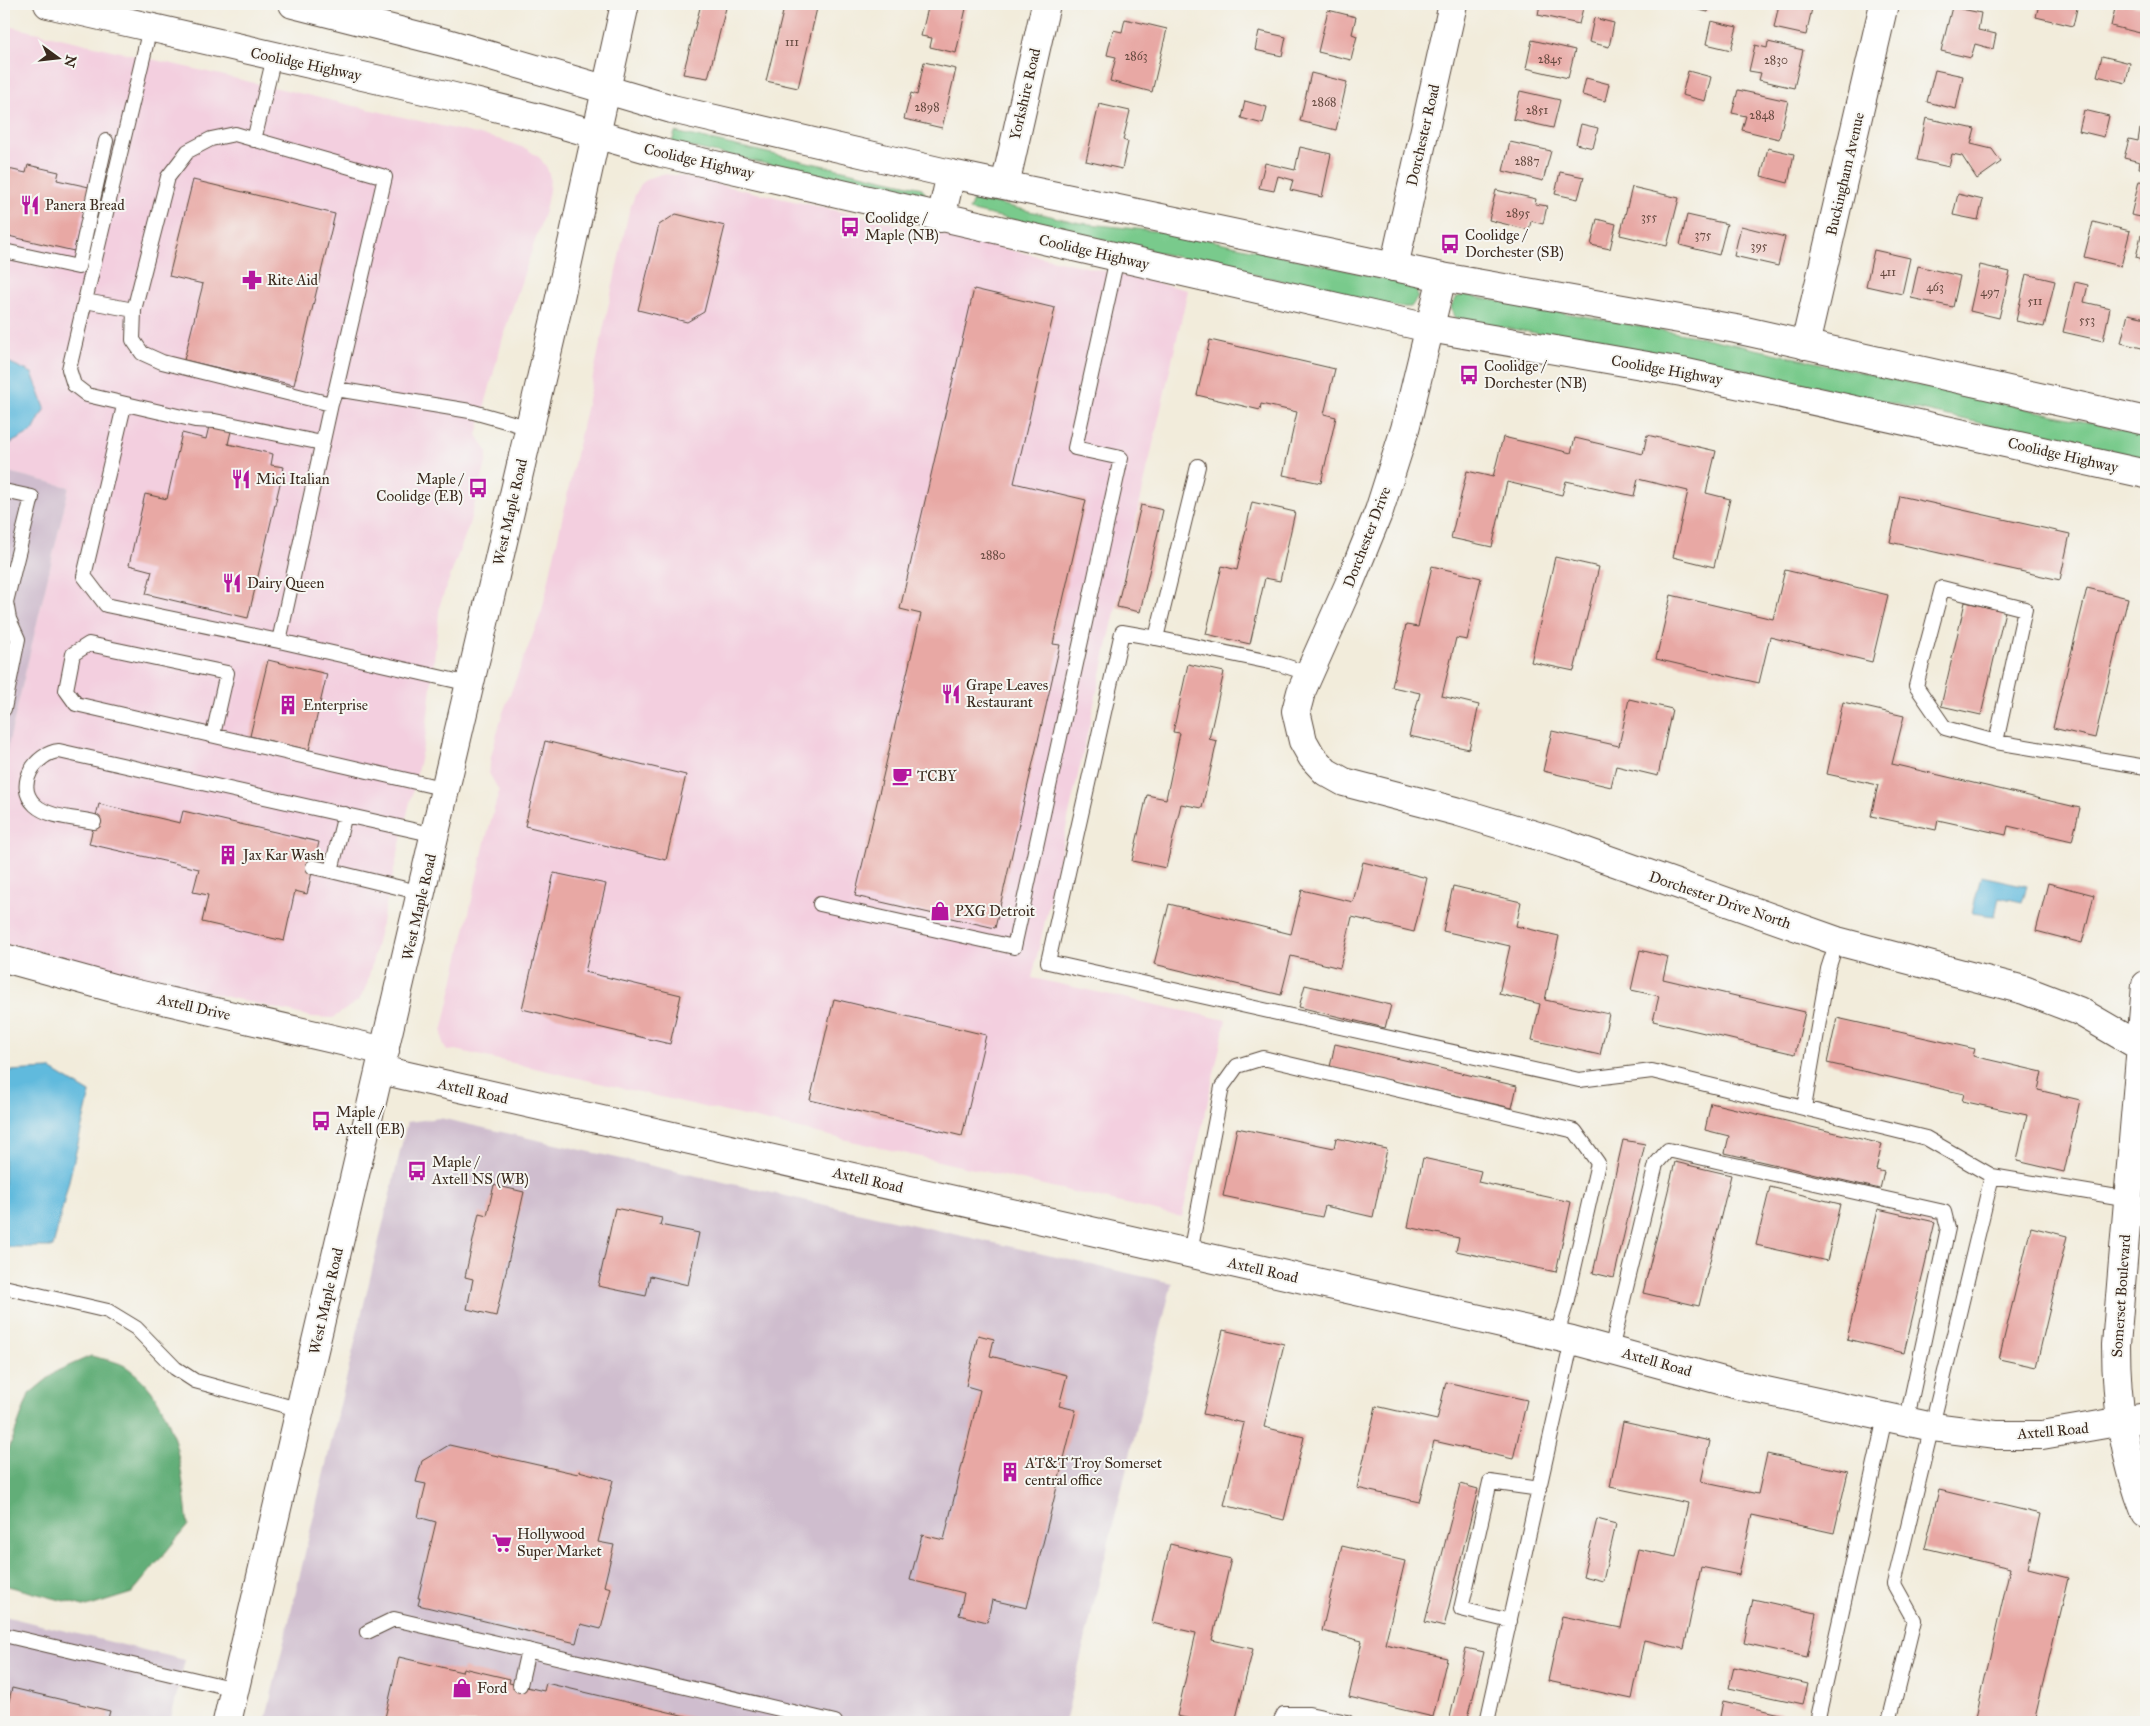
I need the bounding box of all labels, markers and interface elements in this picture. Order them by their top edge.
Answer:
north arrow [32,32,82,82]
house number: 111 [785,35,799,49]
street label: Coolidge Highway [249,43,364,85]
street label: Yorkshire Road [1006,46,1044,142]
house number: 2863 [1124,49,1148,63]
house number: 2845 [1538,52,1563,66]
text: N [60,53,80,69]
house number: 2830 [1764,53,1788,67]
street label: Dorchester Road [1403,82,1444,188]
house number: 2868 [1312,95,1336,109]
house number: 2898 [914,100,940,114]
house number: 2851 [1526,103,1549,117]
house number: 2848 [1749,108,1775,122]
street label: Buckingham Avenue [1822,111,1868,237]
street label: Coolidge Highway [642,140,757,183]
house number: 2887 [1514,154,1540,168]
restaurant icon: Panera Bread [19,194,41,216]
place label: Panera Bread [45,196,125,214]
house number: 2895 [1506,206,1531,220]
place label: Coolidge / Maple (NB) [865,209,939,245]
house number: 355 [1641,210,1657,224]
bus stop icon: Coolidge / Maple (NB) [839,216,861,238]
place label: Coolidge / Dorchester (SB) [1465,226,1564,262]
house number: 375 [1695,228,1712,242]
street label: Coolidge Highway [1037,231,1152,274]
bus stop icon: Coolidge / Dorchester (SB) [1439,233,1461,255]
house number: 395 [1751,239,1768,253]
house number: 411 [1880,265,1896,279]
pharmacy icon: Rite Aid [241,269,263,291]
place label: Rite Aid [267,271,319,289]
house number: 463 [1926,280,1944,294]
house number: 497 [1980,285,2000,299]
house number: 511 [2027,294,2043,308]
house number: 553 [2079,313,2095,327]
street label: Coolidge Highway [1610,351,1725,389]
place label: Coolidge / Dorchester (NB) [1484,357,1587,393]
bus stop icon: Coolidge / Dorchester (NB) [1458,364,1480,386]
street label: Coolidge Highway [2006,434,2121,477]
street label: West Maple Road [489,457,531,567]
restaurant icon: Mici Italian [230,468,252,490]
place label: Mici Italian [256,470,330,488]
place label: Maple / Coolidge (EB) [376,470,465,506]
bus stop icon: Maple / Coolidge (EB) [467,477,489,499]
street label: Dorchester Drive [1340,484,1394,590]
house number: 2880 [980,548,1006,562]
restaurant icon: Dairy Queen [221,572,243,594]
place label: Dairy Queen [247,574,324,592]
place label: Grape Leaves Restaurant [966,676,1048,711]
restaurant icon: Grape Leaves Restaurant [940,683,962,705]
building icon: Enterprise [277,694,299,716]
place label: Enterprise [303,696,368,714]
cafe icon: TCBY [891,765,913,787]
place label: TCBY [917,767,957,785]
building icon: Jax Kar Wash [217,844,239,866]
place label: Jax Kar Wash [241,846,325,865]
street label: West Maple Road [398,852,440,962]
street label: Dorchester Drive North [1647,867,1794,933]
shop icon: PXG Detroit [929,900,951,922]
place label: PXG Detroit [955,902,1036,920]
street label: Axtell Drive [155,990,232,1024]
street label: Axtell Road [435,1074,510,1108]
place label: Maple / Axtell (EB) [335,1103,405,1139]
bus stop icon: Maple / Axtell (EB) [310,1110,332,1132]
place label: Maple / Axtell NS (WB) [431,1153,529,1189]
bus stop icon: Maple / Axtell NS (WB) [406,1160,428,1182]
street label: Axtell Road [830,1163,905,1197]
street label: Somerset Boulevard [2108,1233,2134,1358]
street label: West Maple Road [305,1246,347,1356]
street label: Axtell Road [1225,1253,1300,1287]
street label: Axtell Road [1619,1343,1694,1381]
street label: Axtell Road [2016,1419,2090,1443]
place label: AT&T Troy Somerset central office [1024,1454,1163,1489]
building icon: AT&T Troy Somerset central office [999,1461,1021,1483]
place label: Hollywood Super Market [517,1525,603,1560]
supermarket icon: Hollywood Super Market [491,1532,513,1554]
shop icon: Ford [451,1677,473,1699]
place label: Ford [477,1679,508,1697]

